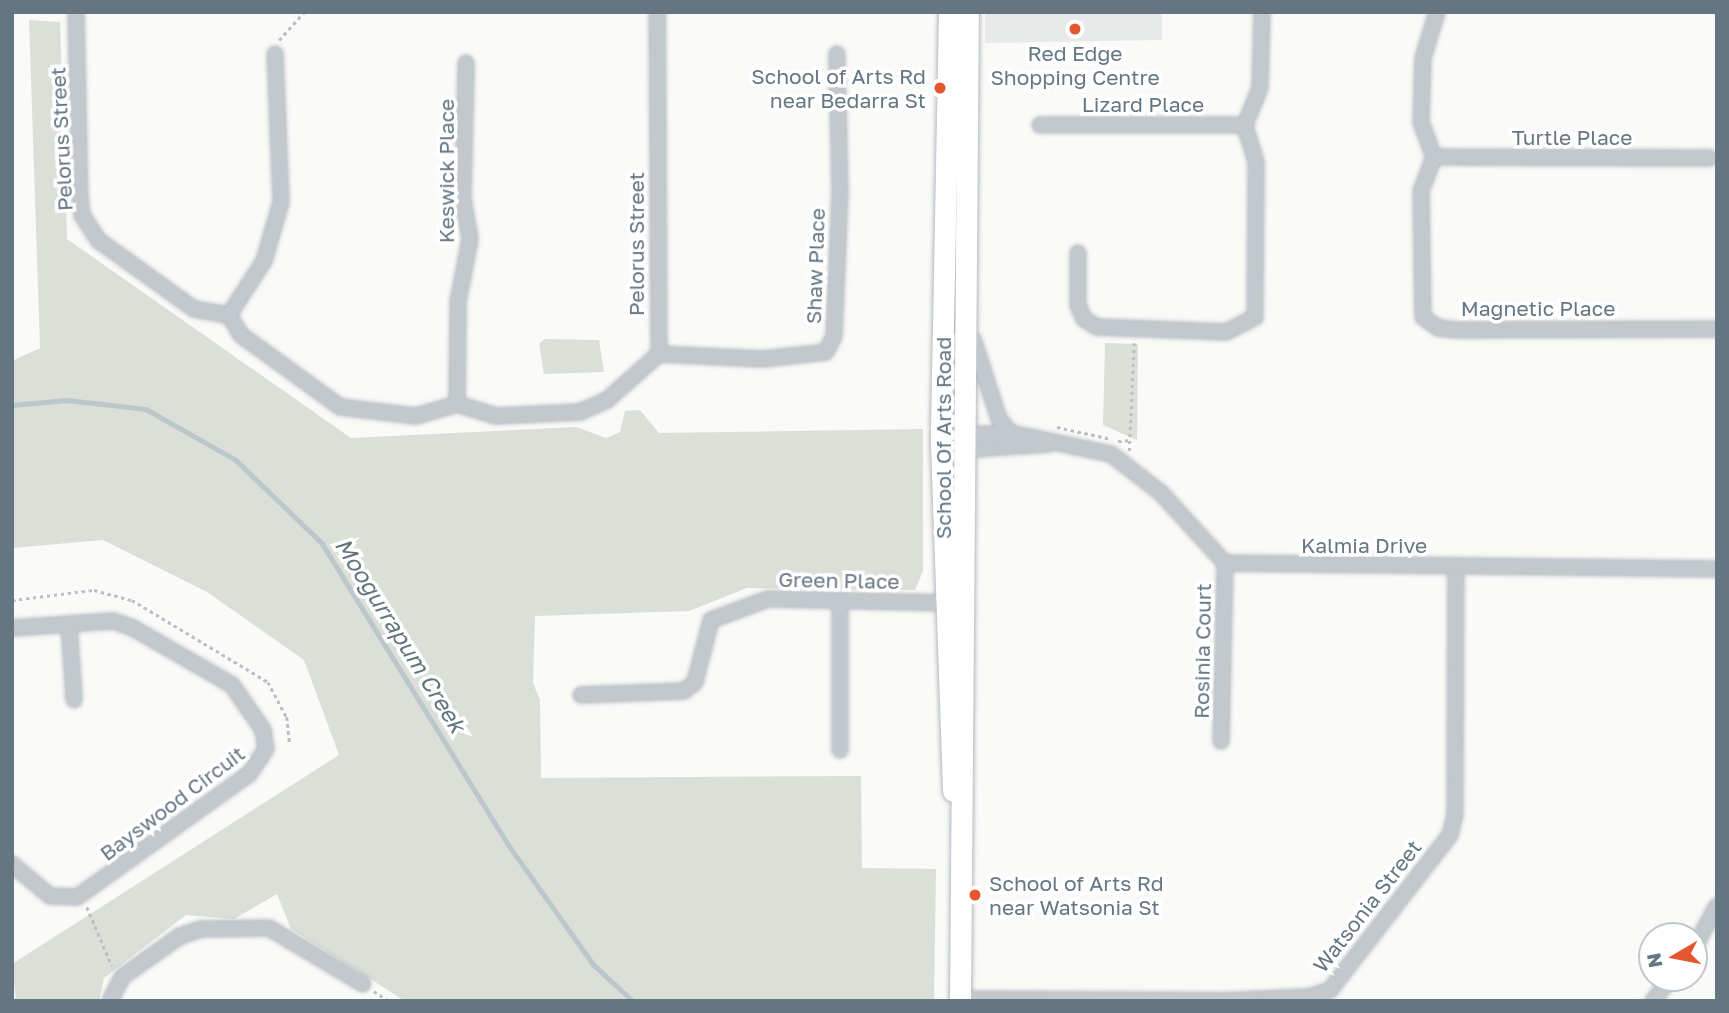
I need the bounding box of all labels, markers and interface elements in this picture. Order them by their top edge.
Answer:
marker: Red Edge Shopping Centre [1067,21,1083,37]
place label: Red Edge Shopping Centre [990,40,1160,90]
place label: School of Arts Rd near Bedarra St [751,63,926,113]
street label: Pelorus Street [45,66,77,212]
marker: School of Arts Rd near Bedarra St [932,80,948,96]
street label: Lizard Place [1082,91,1204,117]
street label: Keswick Place [433,99,459,243]
street label: Turtle Place [1512,124,1632,150]
street label: Pelorus Street [623,172,649,316]
street label: Shaw Place [800,207,830,325]
street label: Magnetic Place [1461,295,1615,321]
street label: School Of Arts Road [930,337,956,539]
street label: Kalmia Drive [1301,532,1427,558]
water label: Moogurrapum Creek [330,533,472,737]
street label: Green Place [778,566,900,594]
street label: Rosinia Court [1188,583,1216,719]
street label: Bayswood Circuit [95,740,249,866]
street label: Watsonia Street [1308,835,1426,977]
place label: School of Arts Rd near Watsonia St [989,870,1164,920]
marker: School of Arts Rd near Watsonia St [967,887,983,903]
north arrow [1638,922,1708,992]
text: N [1641,951,1666,970]

